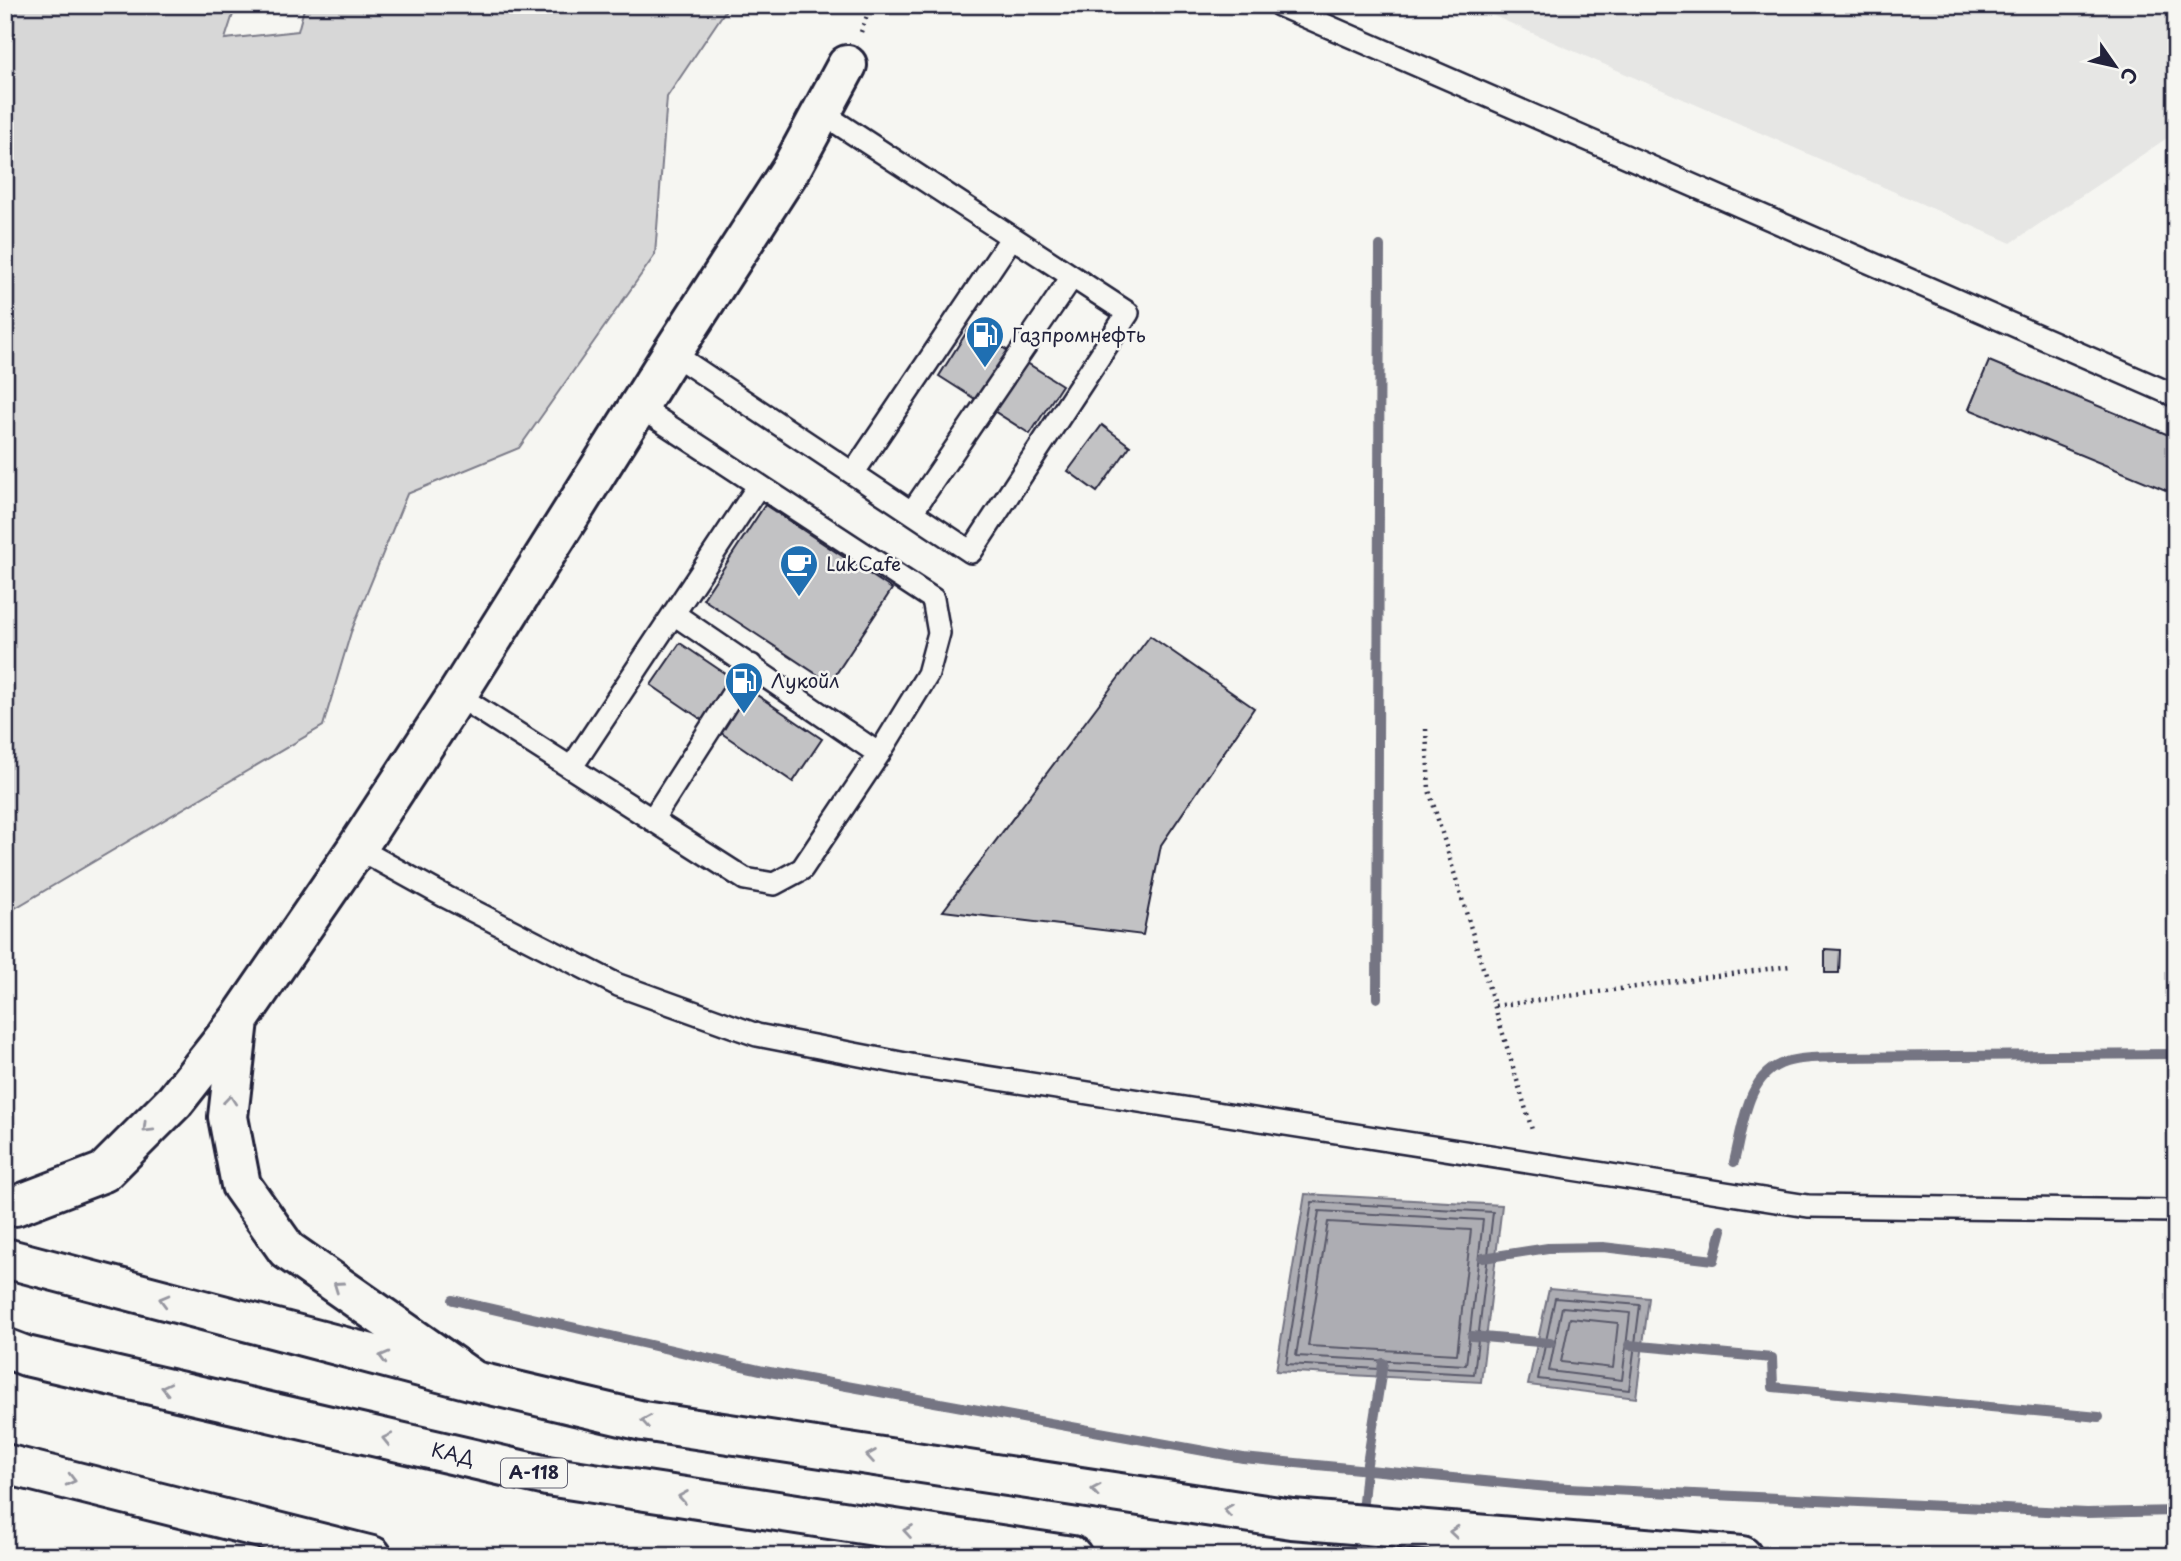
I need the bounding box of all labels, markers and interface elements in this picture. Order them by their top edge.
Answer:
north arrow [2080,32,2150,102]
text: С [2114,62,2146,90]
fuel station icon: Газпромнефть [964,314,1006,369]
place label: Газпромнефть [1012,320,1146,348]
cafe icon: LukCafe [778,543,820,598]
place label: LukCafe [826,549,901,577]
fuel station icon: Лукойл [723,660,765,715]
place label: Лукойл [771,666,839,694]
one-way arrow [222,1095,237,1106]
one-way arrow [143,1120,156,1133]
one-way arrow [333,1282,346,1294]
one-way arrow [158,1294,170,1308]
one-way arrow [378,1351,390,1366]
one-way arrow [160,1382,172,1396]
one-way arrow [641,1415,653,1430]
one-way arrow [382,1433,394,1447]
street label: КАД [429,1435,478,1472]
one-way arrow [865,1449,877,1464]
road number: А-118 [501,1458,567,1488]
one-way arrow [65,1472,77,1486]
one-way arrow [1090,1483,1102,1498]
one-way arrow [677,1489,689,1504]
one-way arrow [1222,1502,1234,1517]
one-way arrow [902,1524,914,1539]
one-way arrow [1448,1525,1459,1540]

